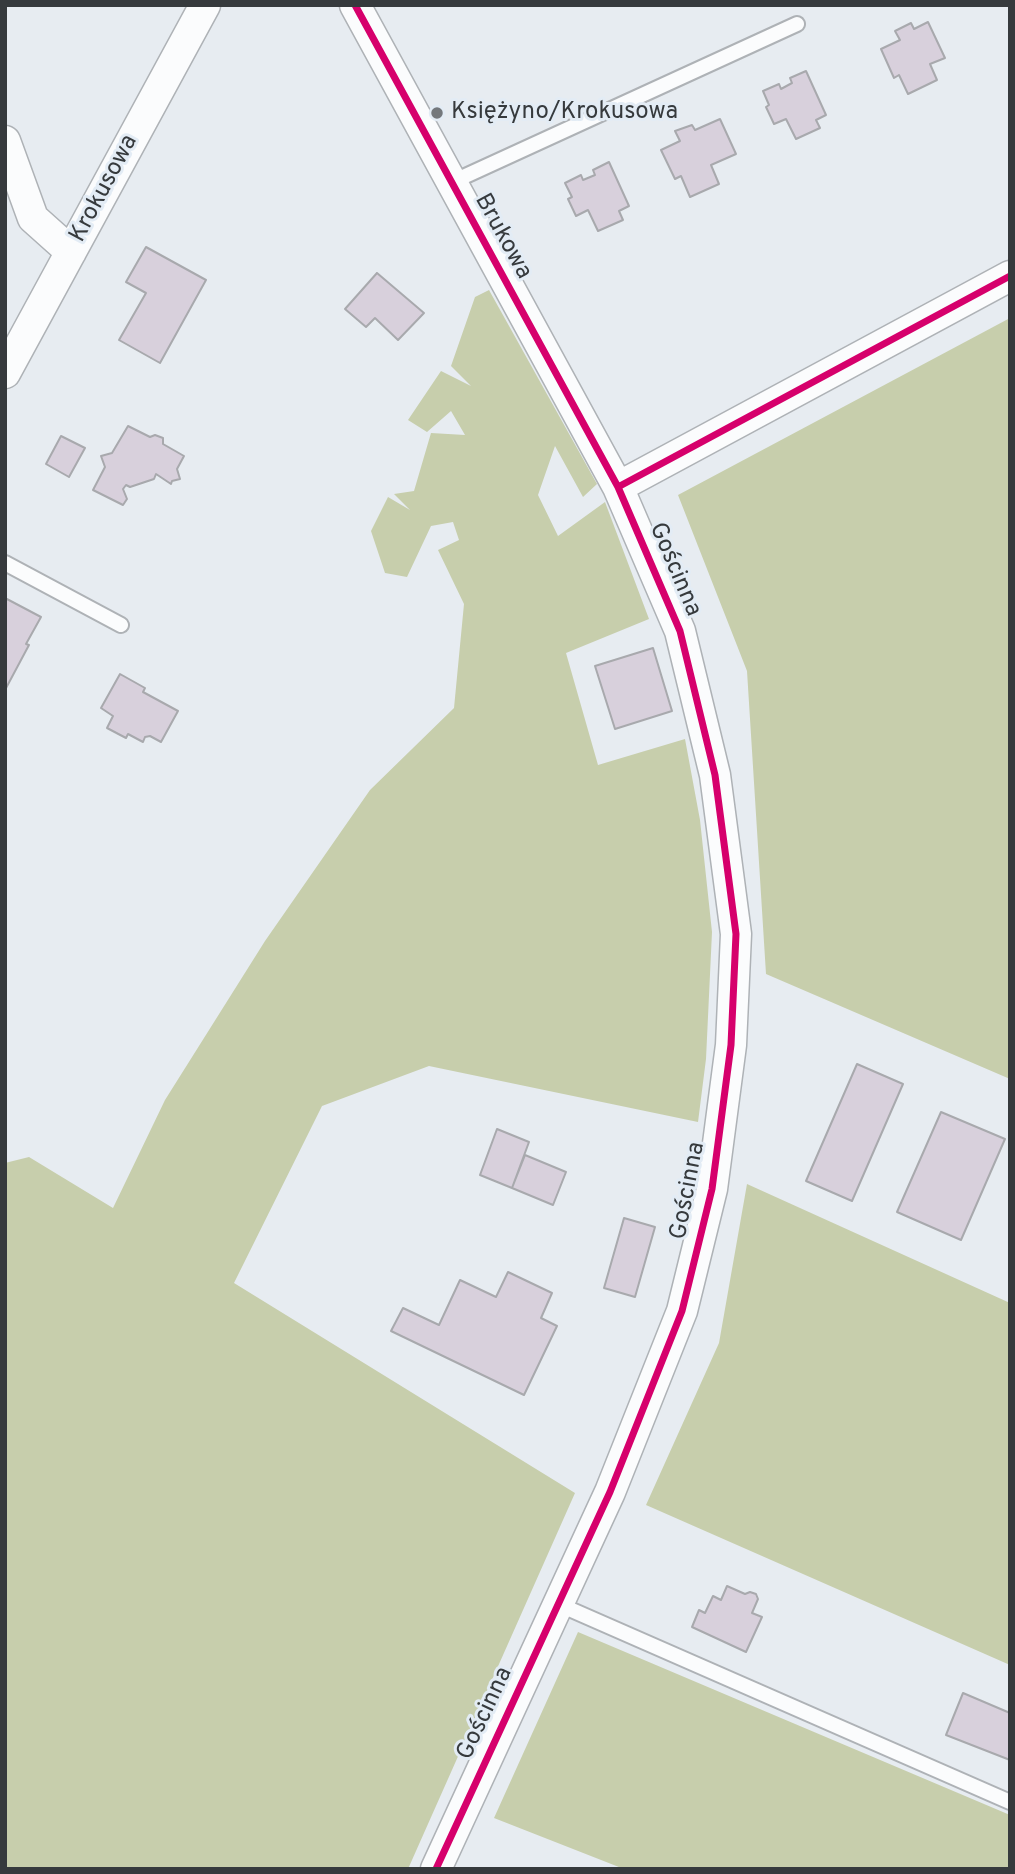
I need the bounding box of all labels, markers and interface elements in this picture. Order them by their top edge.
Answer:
place label: Księżyno/Krokusowa [451,99,678,127]
marker: Księżyno/Krokusowa [429,105,445,121]
street label: Krokusowa [65,130,145,248]
street label: Brukowa [467,189,537,285]
street label: Gościnna [641,519,707,621]
street label: Gościnna [665,1140,713,1242]
street label: Gościnna [452,1663,520,1765]

